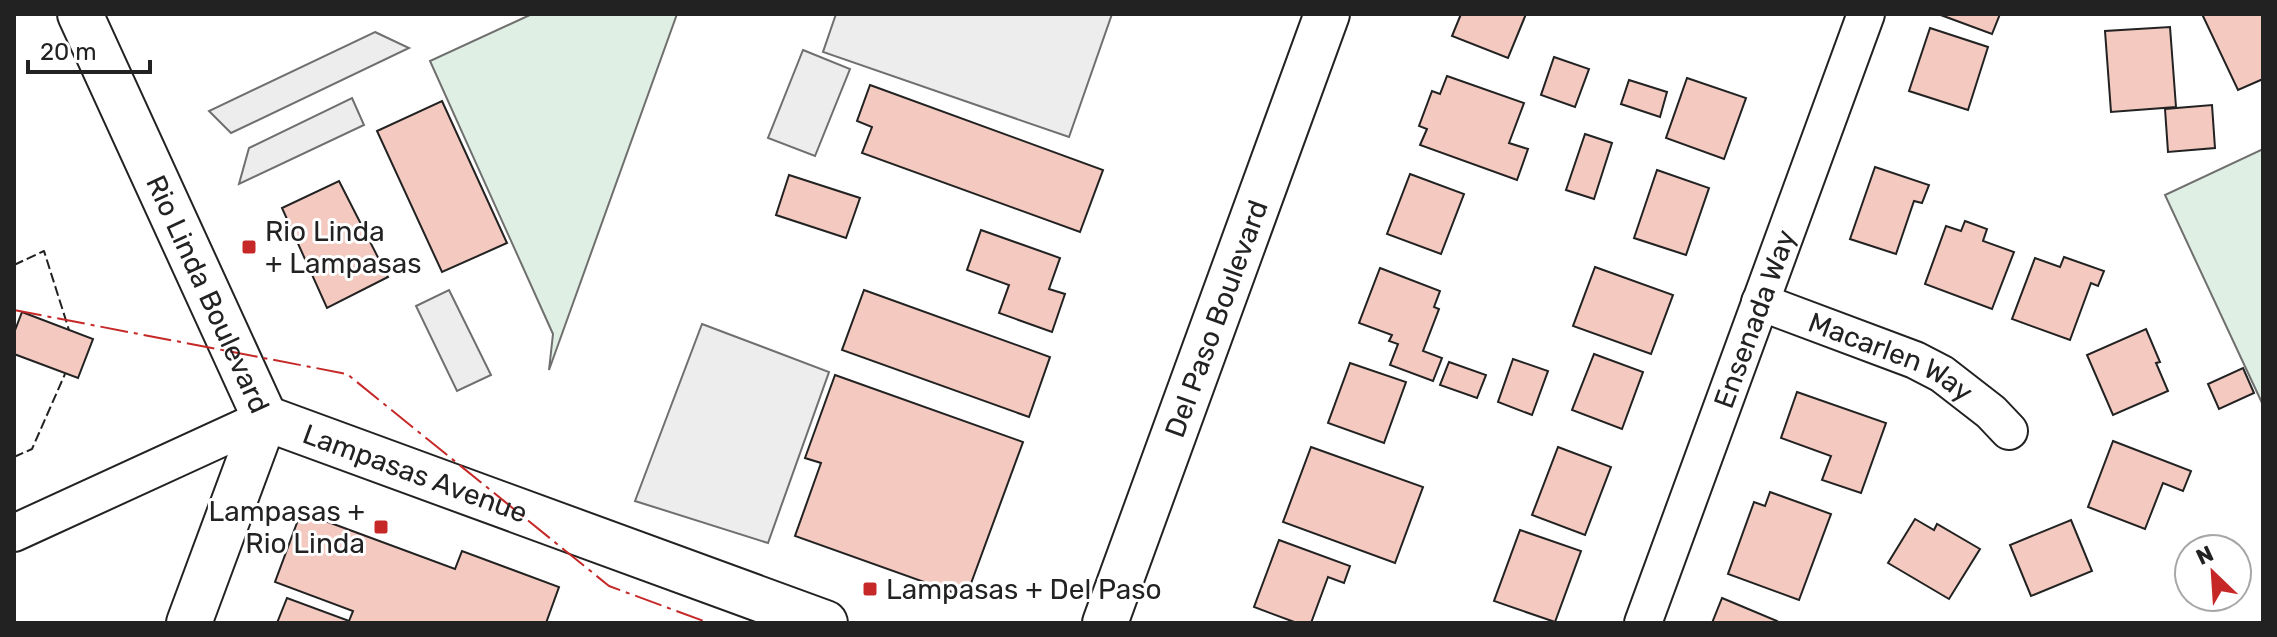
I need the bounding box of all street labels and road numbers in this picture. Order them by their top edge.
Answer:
street label: Rio Linda Boulevard [140,170,277,418]
street label: Del Paso Boulevard [1158,195,1274,442]
street label: Ensenada Way [1707,225,1802,412]
street label: Macarlen Way [1804,305,1980,408]
street label: Lampasas Avenue [298,417,532,529]

